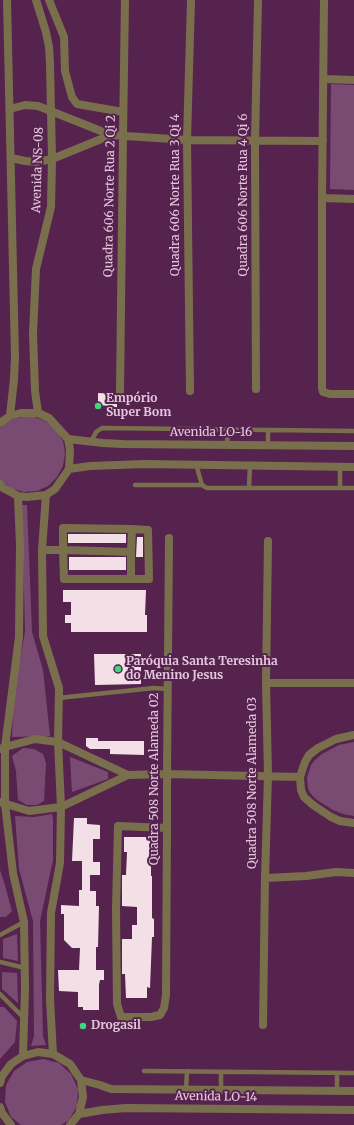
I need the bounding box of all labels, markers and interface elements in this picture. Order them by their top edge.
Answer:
street label: Quadra 606 Norte Rua 3 Qi 4 [169,114,183,276]
street label: Quadra 606 Norte Rua 4 Qi 6 [237,114,251,276]
street label: Quadra 606 Norte Rua 2 Qi 2 [101,115,119,277]
street label: Avenida NS-08 [29,127,47,213]
place label: Empório Super Bom [106,392,171,420]
marker: Empório Super Bom [93,401,103,411]
street label: Avenida LO-16 [170,426,252,440]
place label: Paróquia Santa Teresinha do Menino Jesus [126,655,278,683]
marker: Paróquia Santa Teresinha do Menino Jesus [113,664,123,674]
street label: Quadra 508 Norte Alameda 02 [148,693,162,865]
street label: Quadra 508 Norte Alameda 03 [246,697,260,869]
place label: Drogasil [91,1019,141,1033]
marker: Drogasil [78,1021,88,1031]
street label: Avenida LO-14 [175,1089,257,1105]

